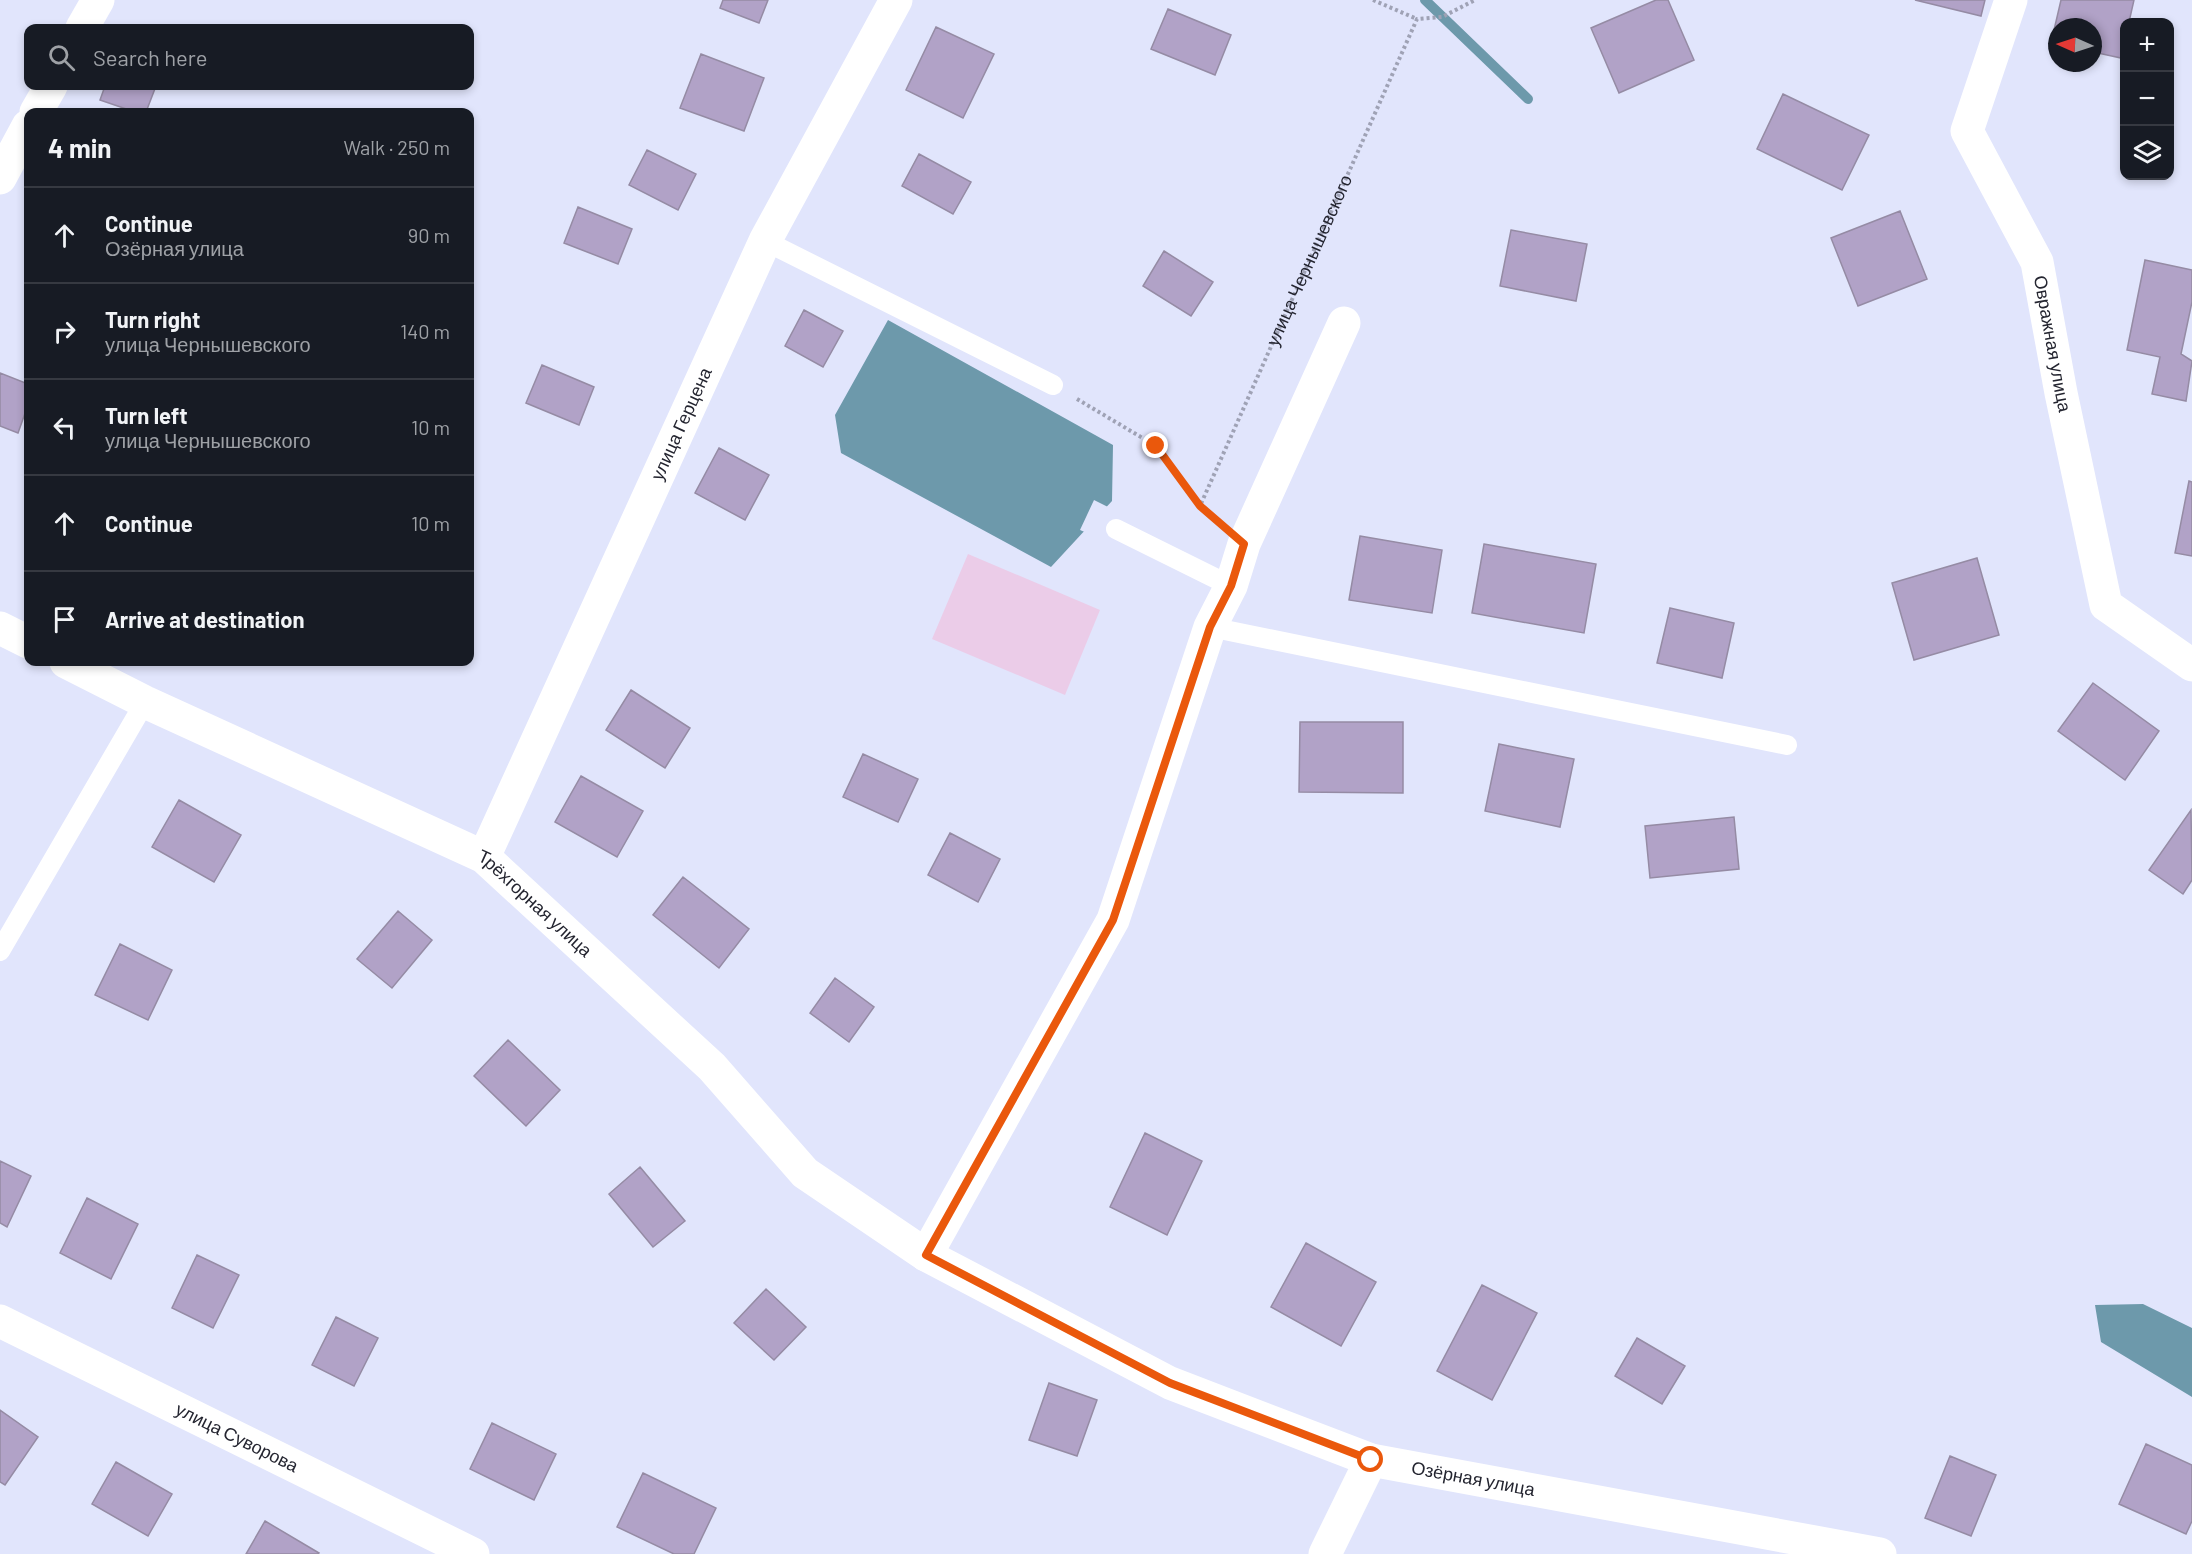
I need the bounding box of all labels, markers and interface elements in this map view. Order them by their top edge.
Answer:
north arrow [2048,18,2102,72]
map controls [2120,18,2174,180]
button: + [2120,18,2174,72]
search box [24,24,474,90]
icon: search [45,41,78,74]
text: Search here [93,44,207,70]
button: − [2120,72,2174,126]
button: layers [2120,126,2174,180]
text: 4 min [48,132,112,163]
text: Walk · 250 m [344,135,450,159]
street label: улица Чернышевского [1261,171,1356,349]
text: Continue [105,210,193,236]
icon: ahead [48,219,81,252]
text: 90 m [408,223,450,247]
text: Озёрная улица [105,236,244,260]
street label: Овражная улица [2030,274,2077,415]
text: Turn right [105,306,200,332]
icon: right [48,315,81,348]
text: 140 m [400,319,450,343]
text: улица Чернышевского [105,332,311,356]
street label: улица Герцена [645,363,716,483]
text: Turn left [105,402,188,428]
icon: left [48,411,81,444]
text: 10 m [411,415,450,439]
text: улица Чернышевского [105,428,311,452]
route end [1142,432,1168,458]
icon: ahead [48,507,81,540]
text: Continue [105,510,193,536]
text: 10 m [411,511,450,535]
icon: arrive [48,603,81,636]
text: Arrive at destination [105,606,304,632]
street label: Трёхгорная улица [475,844,598,962]
street label: улица Суворова [172,1397,303,1477]
route start [1357,1446,1383,1472]
street label: Озёрная улица [1410,1456,1538,1500]

